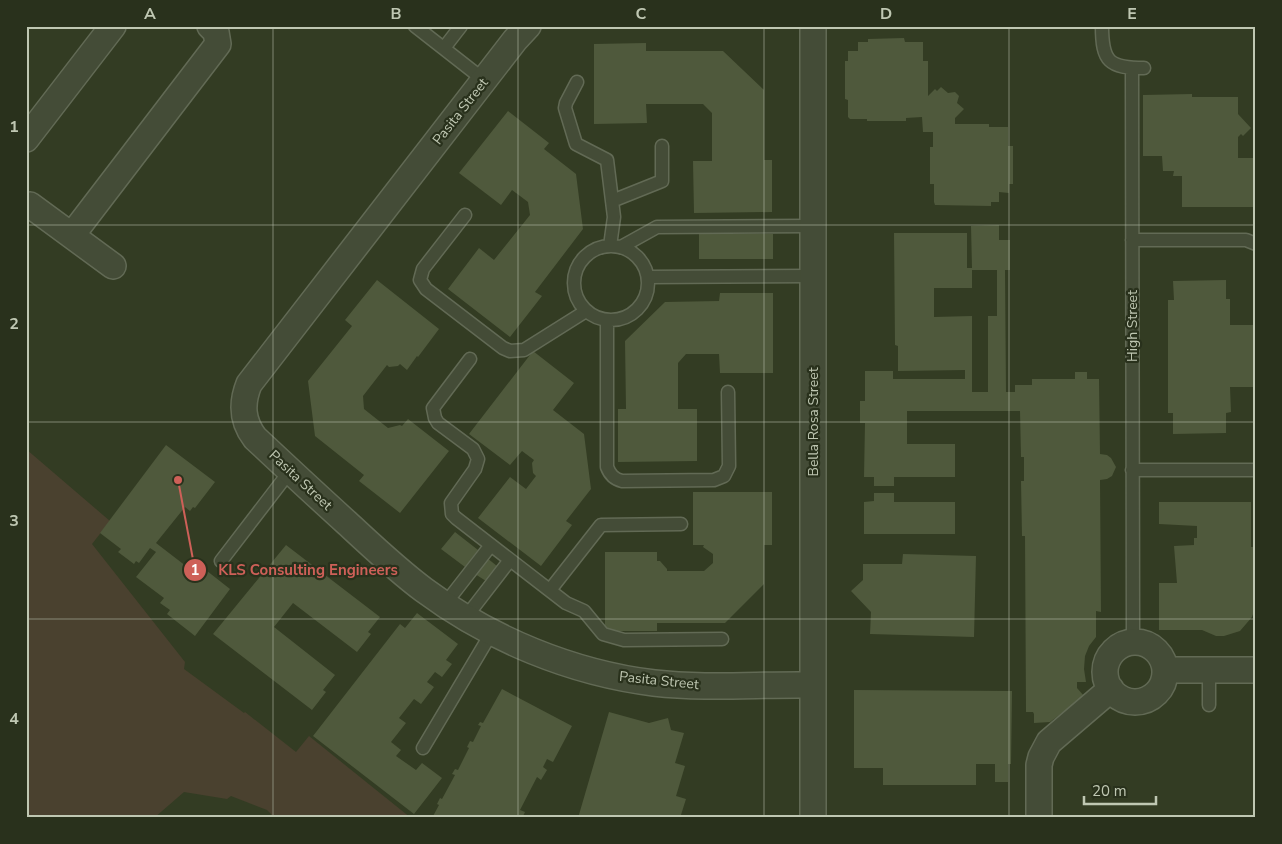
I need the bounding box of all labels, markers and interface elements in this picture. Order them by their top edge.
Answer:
text: A [144,3,156,25]
text: B [390,3,402,25]
text: C [636,3,647,25]
text: D [880,3,892,25]
text: E [1127,3,1137,25]
street label: Pasita Street [428,74,493,149]
text: 1 [9,116,19,138]
street label: High Street [1123,290,1142,362]
text: 2 [9,313,19,335]
street label: Bella Rosa Street [804,367,823,477]
street label: Pasita Street [265,446,336,515]
text: 3 [9,510,19,532]
callout: KLS Consulting Engineers [183,555,407,585]
text: 1 [190,560,200,580]
text: KLS Consulting Engineers [218,560,398,580]
street label: Pasita Street [618,667,700,694]
text: 4 [9,708,19,730]
scale bar [1084,774,1157,806]
text: 20 m [1092,781,1127,801]

